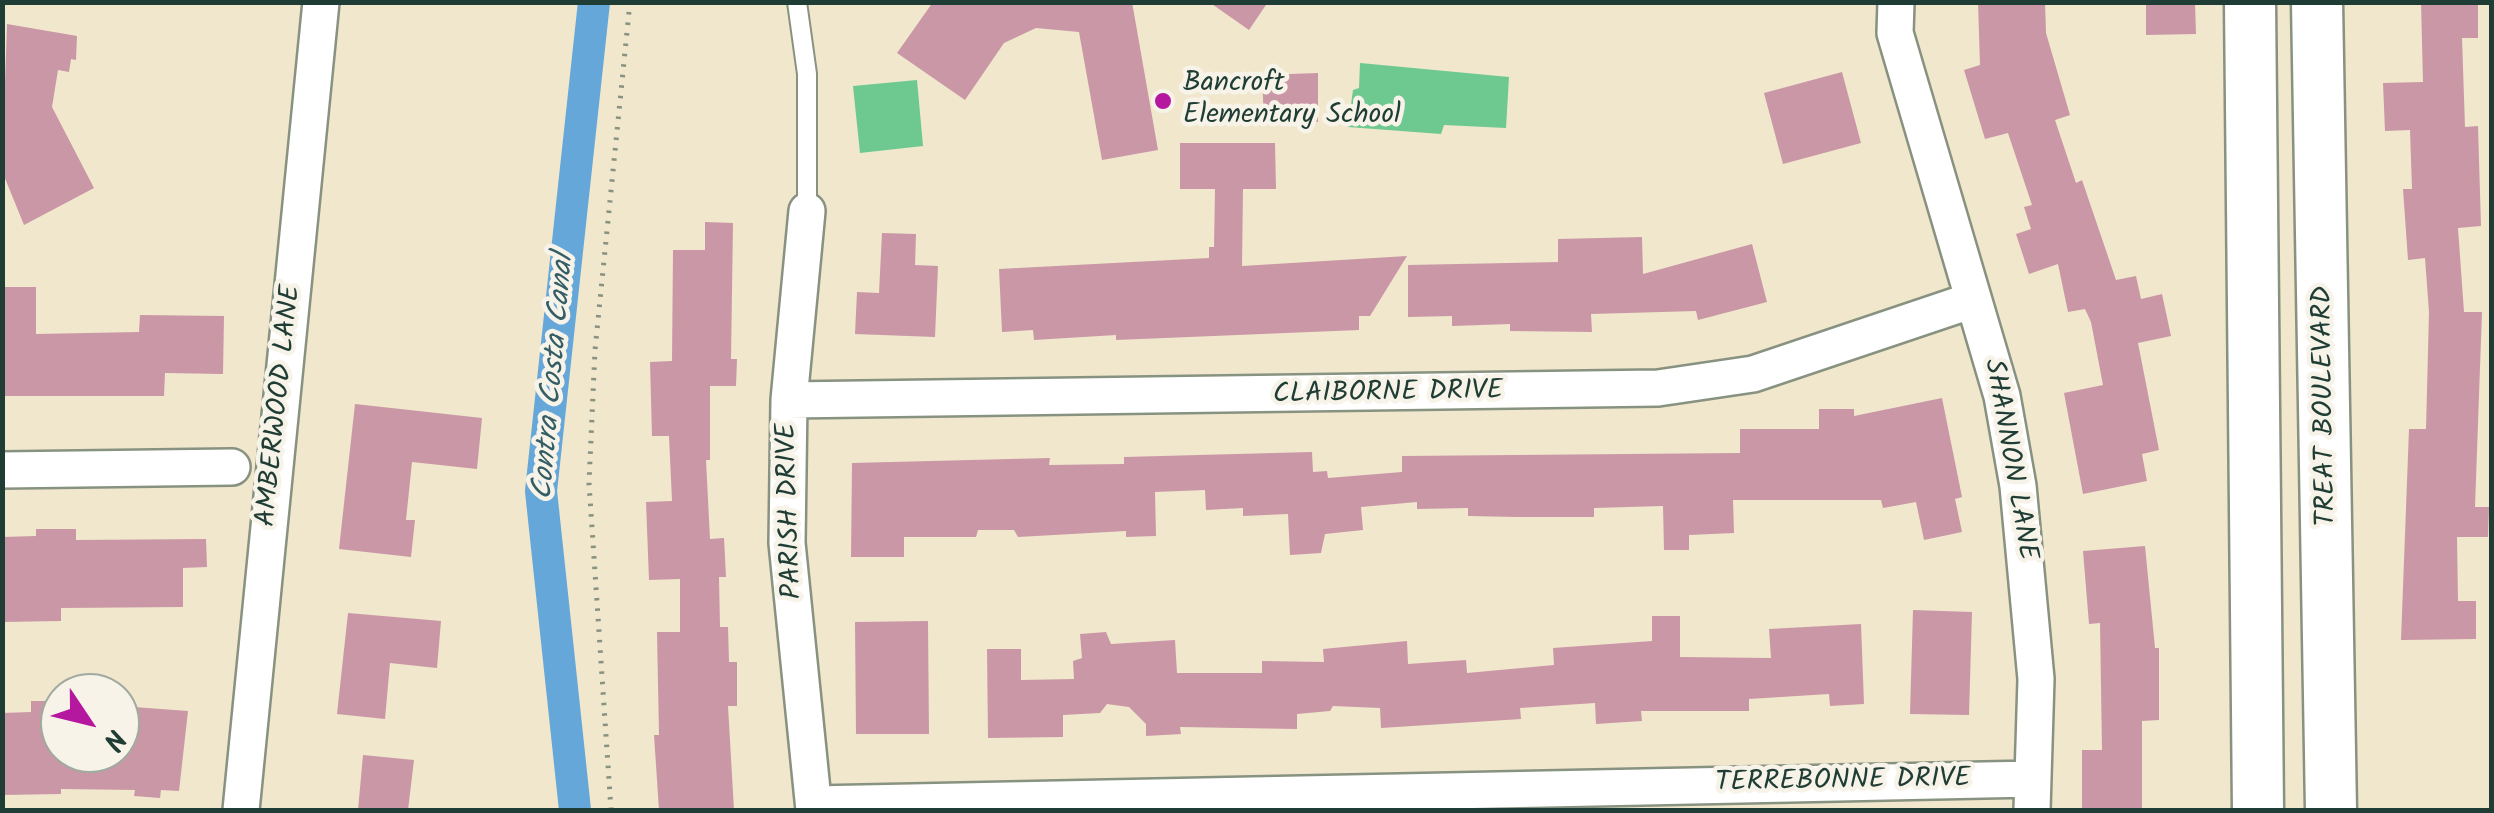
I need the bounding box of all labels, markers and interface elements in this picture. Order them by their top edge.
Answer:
place label: Bancroft Elementary School [1183,68,1401,134]
marker: Bancroft Elementary School [1152,90,1174,112]
water label: Contra Costa Canal [527,253,585,501]
street label: AMBERWOOD LANE [252,283,310,529]
street label: TREAT BOULEVARD [2308,285,2346,527]
street label: SHANNON LANE [1974,357,2042,563]
street label: CLAIBORNE DRIVE [1273,376,1503,414]
street label: PARISH DRIVE [772,422,812,600]
north arrow [40,673,140,773]
text: N [90,719,137,759]
street label: TERREBONNE DRIVE [1715,764,1971,802]

